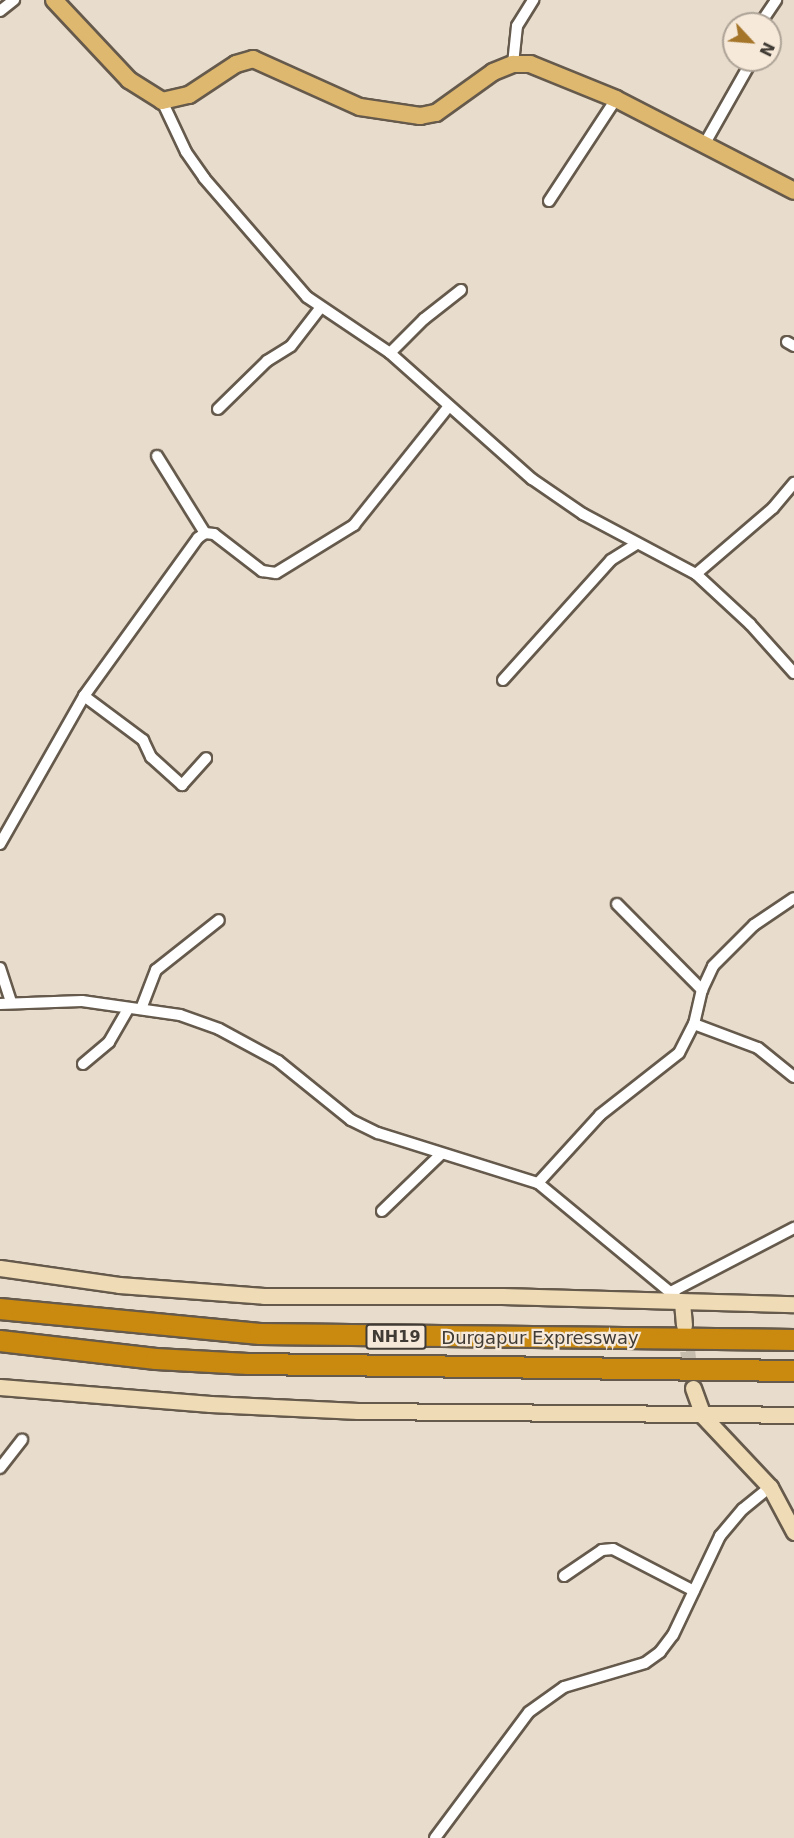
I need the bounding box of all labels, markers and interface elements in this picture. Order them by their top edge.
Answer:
north arrow [722,12,782,72]
text: N [755,39,778,59]
road number: NH19 [364,1324,428,1350]
street label: Durgapur Expressway [441,1327,639,1349]

